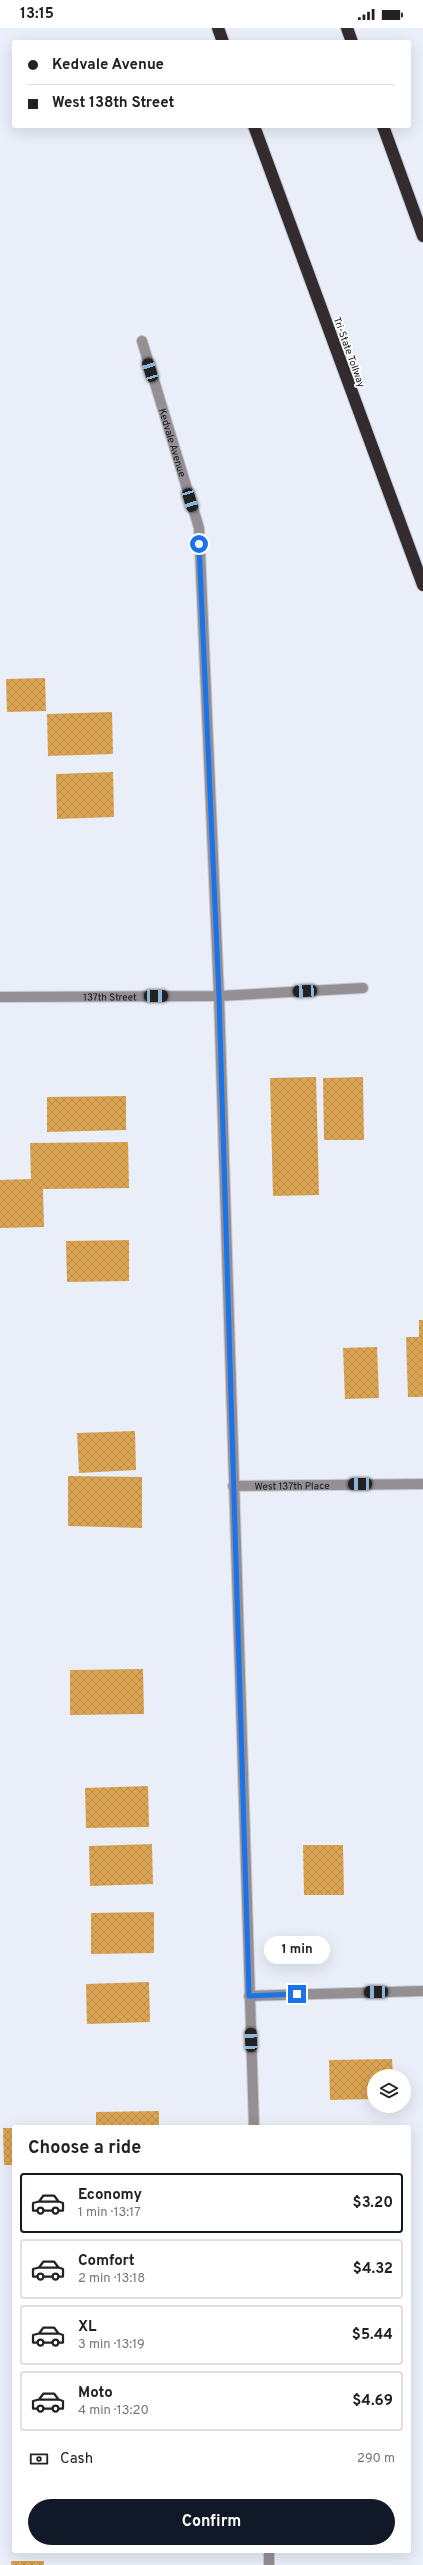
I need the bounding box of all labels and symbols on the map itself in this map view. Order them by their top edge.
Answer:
street label: Tri-State Tollway [330,315,367,390]
car [141,357,159,383]
street label: Kedvale Avenue [155,407,188,479]
car [181,487,199,513]
route start [190,535,208,553]
car [293,984,317,998]
car [144,990,168,1002]
street label: 137th Street [83,991,137,1005]
car [348,1478,372,1490]
street label: West 137th Place [254,1480,330,1494]
callout: 1 min [264,1936,330,1964]
route end [288,1985,306,2003]
car [364,1986,388,1998]
car [245,2028,257,2052]

